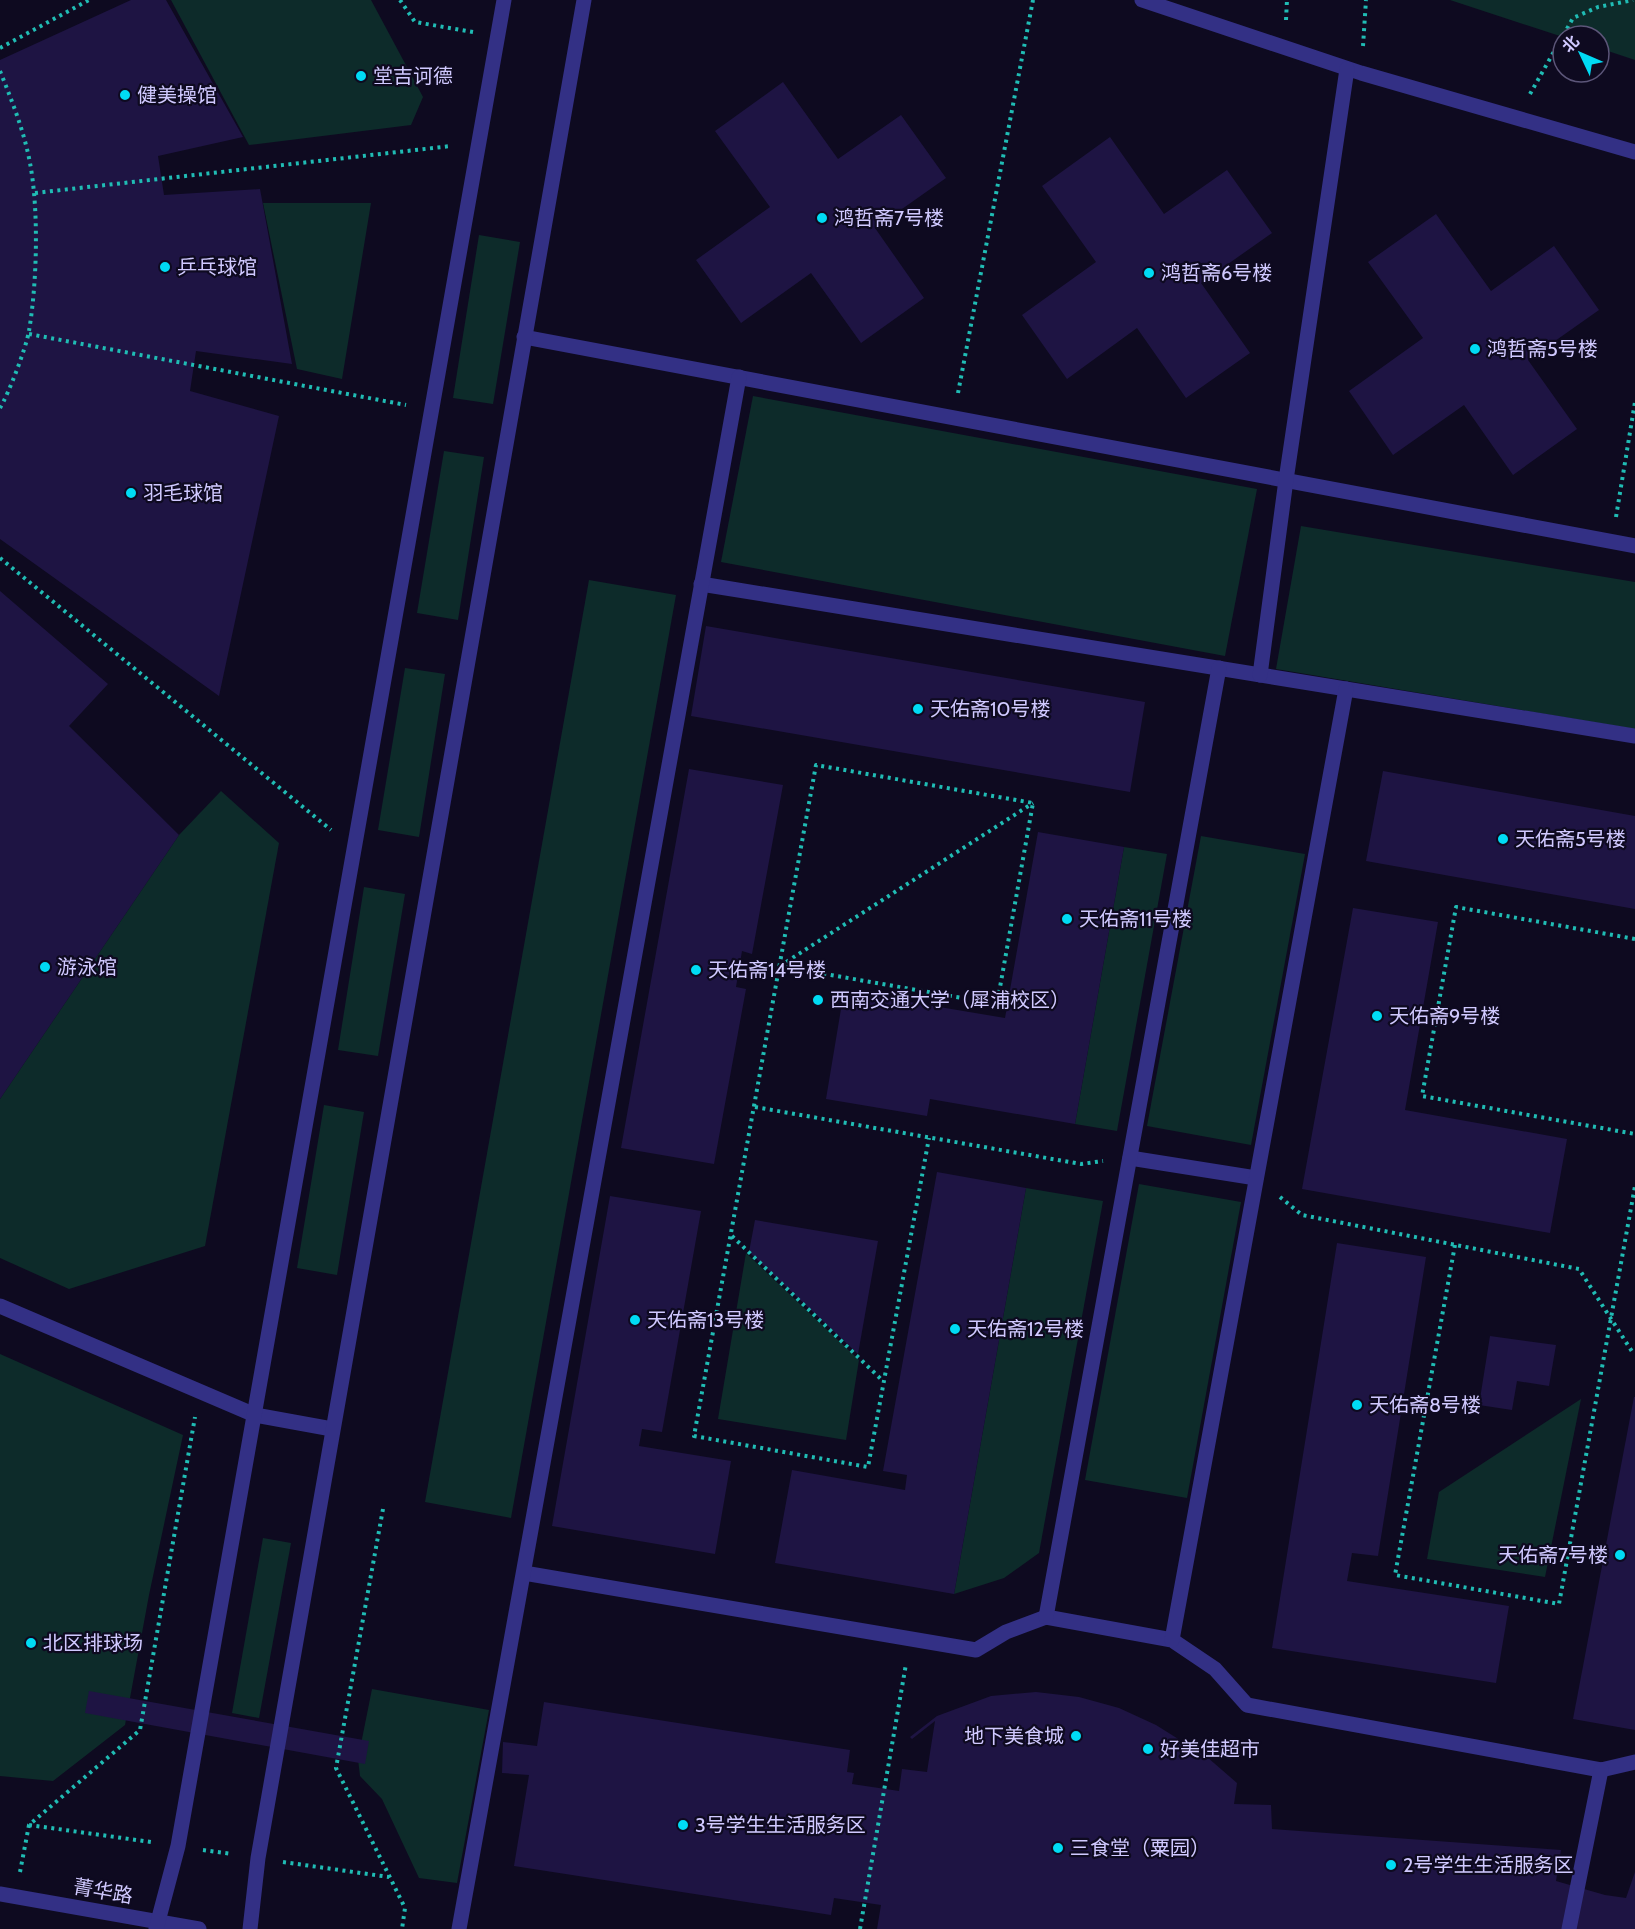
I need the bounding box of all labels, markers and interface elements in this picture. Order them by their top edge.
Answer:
north arrow [1551,24,1611,84]
text: 北 [1558,32,1583,56]
place label: 堂吉诃德 [373,64,453,88]
marker: 堂吉诃德 [354,69,368,83]
place label: 健美操馆 [137,83,217,107]
marker: 健美操馆 [118,88,132,102]
place label: 鸿哲斋7号楼 [834,206,944,230]
marker: 鸿哲斋7号楼 [815,211,829,225]
place label: 乒乓球馆 [177,255,257,279]
marker: 乒乓球馆 [158,260,172,274]
place label: 鸿哲斋6号楼 [1161,261,1272,285]
marker: 鸿哲斋6号楼 [1142,266,1156,280]
place label: 鸿哲斋5号楼 [1487,337,1598,361]
marker: 鸿哲斋5号楼 [1468,342,1482,356]
place label: 羽毛球馆 [143,481,223,505]
marker: 羽毛球馆 [124,486,138,500]
place label: 天佑斋10号楼 [930,697,1050,721]
marker: 天佑斋10号楼 [911,702,925,716]
place label: 天佑斋5号楼 [1515,827,1626,851]
marker: 天佑斋5号楼 [1496,832,1510,846]
place label: 天佑斋11号楼 [1079,907,1192,931]
marker: 天佑斋11号楼 [1060,912,1074,926]
place label: 游泳馆 [57,955,117,979]
place label: 天佑斋14号楼 [708,958,826,982]
marker: 游泳馆 [38,960,52,974]
marker: 天佑斋14号楼 [689,963,703,977]
place label: 西南交通大学（犀浦校区） [830,988,1070,1012]
marker: 西南交通大学（犀浦校区） [811,993,825,1007]
place label: 天佑斋9号楼 [1389,1004,1500,1028]
marker: 天佑斋9号楼 [1370,1009,1384,1023]
place label: 天佑斋13号楼 [647,1308,764,1332]
marker: 天佑斋13号楼 [628,1313,642,1327]
place label: 天佑斋12号楼 [967,1317,1084,1341]
marker: 天佑斋12号楼 [948,1322,962,1336]
place label: 天佑斋8号楼 [1369,1393,1481,1417]
marker: 天佑斋8号楼 [1350,1398,1364,1412]
place label: 天佑斋7号楼 [1498,1543,1608,1567]
marker: 天佑斋7号楼 [1613,1548,1627,1562]
place label: 北区排球场 [43,1631,143,1655]
marker: 北区排球场 [24,1636,38,1650]
place label: 地下美食城 [964,1724,1064,1748]
marker: 地下美食城 [1069,1729,1083,1743]
place label: 好美佳超市 [1160,1737,1260,1761]
marker: 好美佳超市 [1141,1742,1155,1756]
place label: 3号学生生活服务区 [695,1813,866,1837]
marker: 3号学生生活服务区 [676,1818,690,1832]
place label: 三食堂（粟园） [1070,1836,1210,1860]
marker: 三食堂（粟园） [1051,1841,1065,1855]
place label: 2号学生生活服务区 [1403,1853,1573,1877]
marker: 2号学生生活服务区 [1384,1858,1398,1872]
street label: 菁华路 [71,1874,135,1908]

